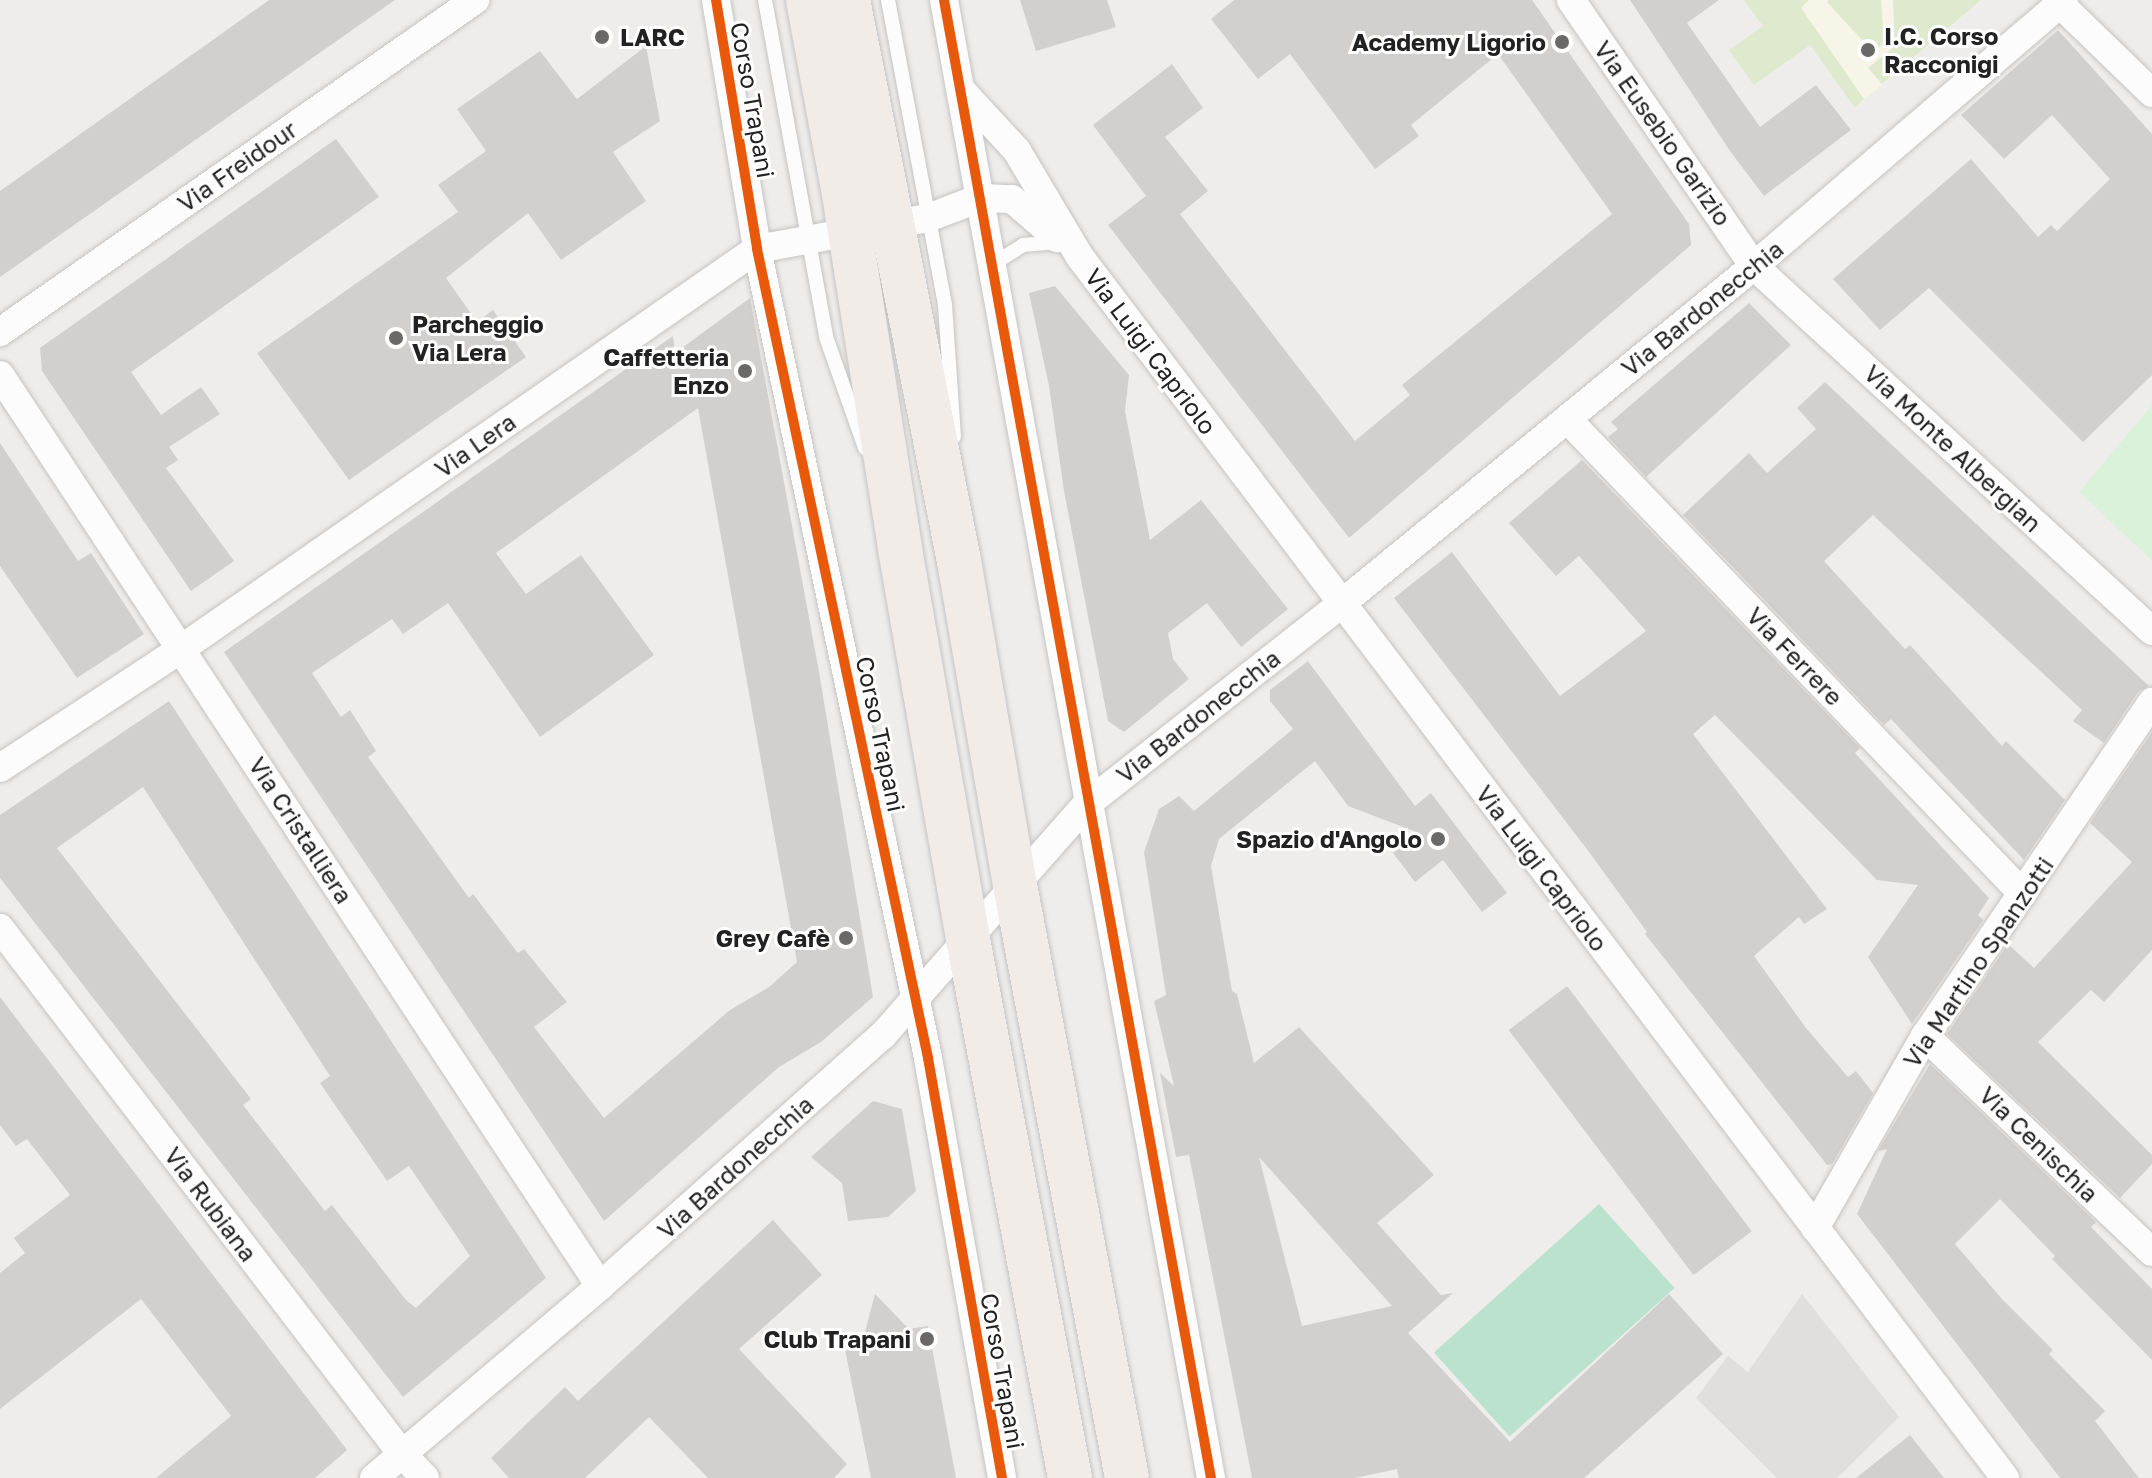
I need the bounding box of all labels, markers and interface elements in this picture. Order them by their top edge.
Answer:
street label: Corso Trapani [725,20,781,180]
place label: I.C. Corso Racconigi [1884,22,1999,78]
place label: LARC [620,23,685,51]
marker: LARC [591,26,613,48]
place label: Academy Ligorio [1352,28,1546,56]
marker: Academy Ligorio [1553,33,1571,51]
street label: Via Eusebio Garizio [1588,35,1738,231]
marker: I.C. Corso Racconigi [1859,41,1877,59]
street label: Via Freidour [172,114,302,218]
street label: Via Bardonecchia [1615,234,1789,382]
street label: Via Luigi Capriolo [1079,262,1223,440]
place label: Parcheggio Via Lera [412,310,544,366]
marker: Parcheggio Via Lera [387,329,405,347]
place label: Caffetteria Enzo [603,343,729,399]
street label: Via Monte Albergian [1858,358,2048,538]
marker: Caffetteria Enzo [736,362,754,380]
street label: Via Lera [429,407,521,483]
street label: Via Ferrere [1741,601,1849,711]
street label: Via Bardonecchia [1110,643,1286,789]
street label: Corso Trapani [850,654,912,814]
street label: Via Cristalliera [243,752,359,908]
street label: Via Luigi Capriolo [1470,779,1614,957]
place label: Spazio d'Angolo [1236,825,1422,853]
marker: Spazio d'Angolo [1429,830,1447,848]
street label: Via Martino Spanzotti [1897,851,2059,1073]
place label: Grey Cafè [716,924,830,952]
marker: Grey Cafè [837,929,855,947]
street label: Via Cenischia [1974,1080,2104,1208]
street label: Via Bardonecchia [651,1090,819,1244]
street label: Via Rubiana [159,1141,263,1267]
street label: Corso Trapani [975,1291,1031,1451]
place label: Club Trapani [764,1325,911,1353]
marker: Club Trapani [918,1330,936,1348]

